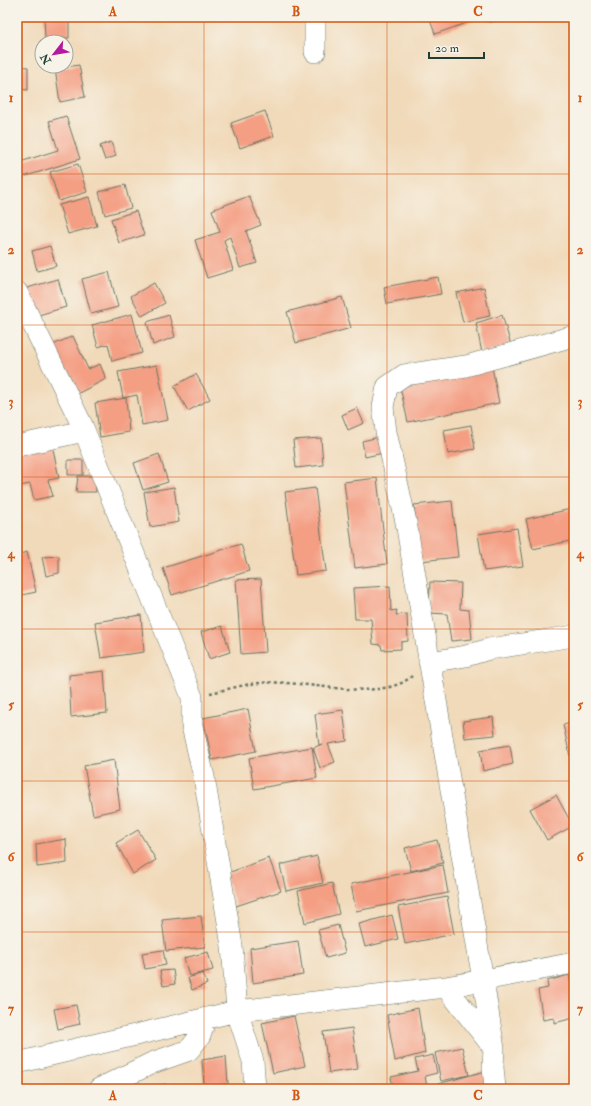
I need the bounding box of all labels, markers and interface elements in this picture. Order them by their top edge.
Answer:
text: A [108,4,118,20]
text: B [292,4,300,20]
text: C [473,4,483,20]
north arrow [34,34,74,74]
scale bar [429,34,484,60]
text: 20 m [435,41,460,56]
text: N [37,50,54,67]
text: 1 [9,90,14,106]
text: 1 [578,90,583,106]
text: 2 [8,242,15,258]
text: 2 [577,242,584,258]
text: 3 [9,394,14,410]
text: 3 [578,394,583,410]
text: 4 [6,546,15,562]
text: 4 [575,546,584,562]
text: 5 [8,697,14,713]
text: 5 [577,697,583,713]
text: 6 [8,849,16,865]
text: 6 [577,849,585,865]
text: 7 [8,1001,15,1017]
text: 7 [577,1001,584,1017]
text: A [108,1088,118,1104]
text: B [292,1088,300,1104]
text: C [473,1088,483,1104]

